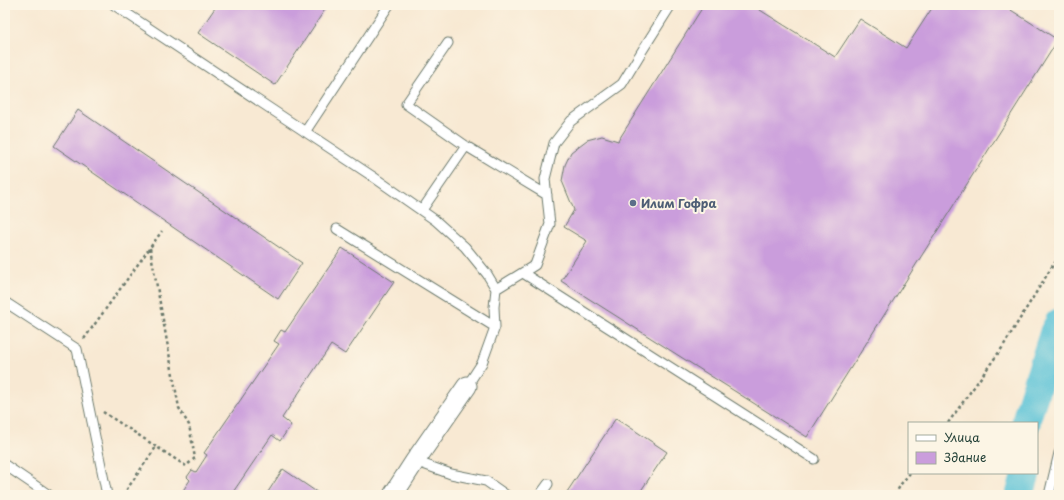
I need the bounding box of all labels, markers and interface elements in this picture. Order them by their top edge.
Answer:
place label: Илим Гофра [641,194,717,212]
marker: Илим Гофра [628,198,638,208]
legend [908,422,1038,474]
text: Улица [944,428,980,446]
text: Здание [944,448,986,466]

